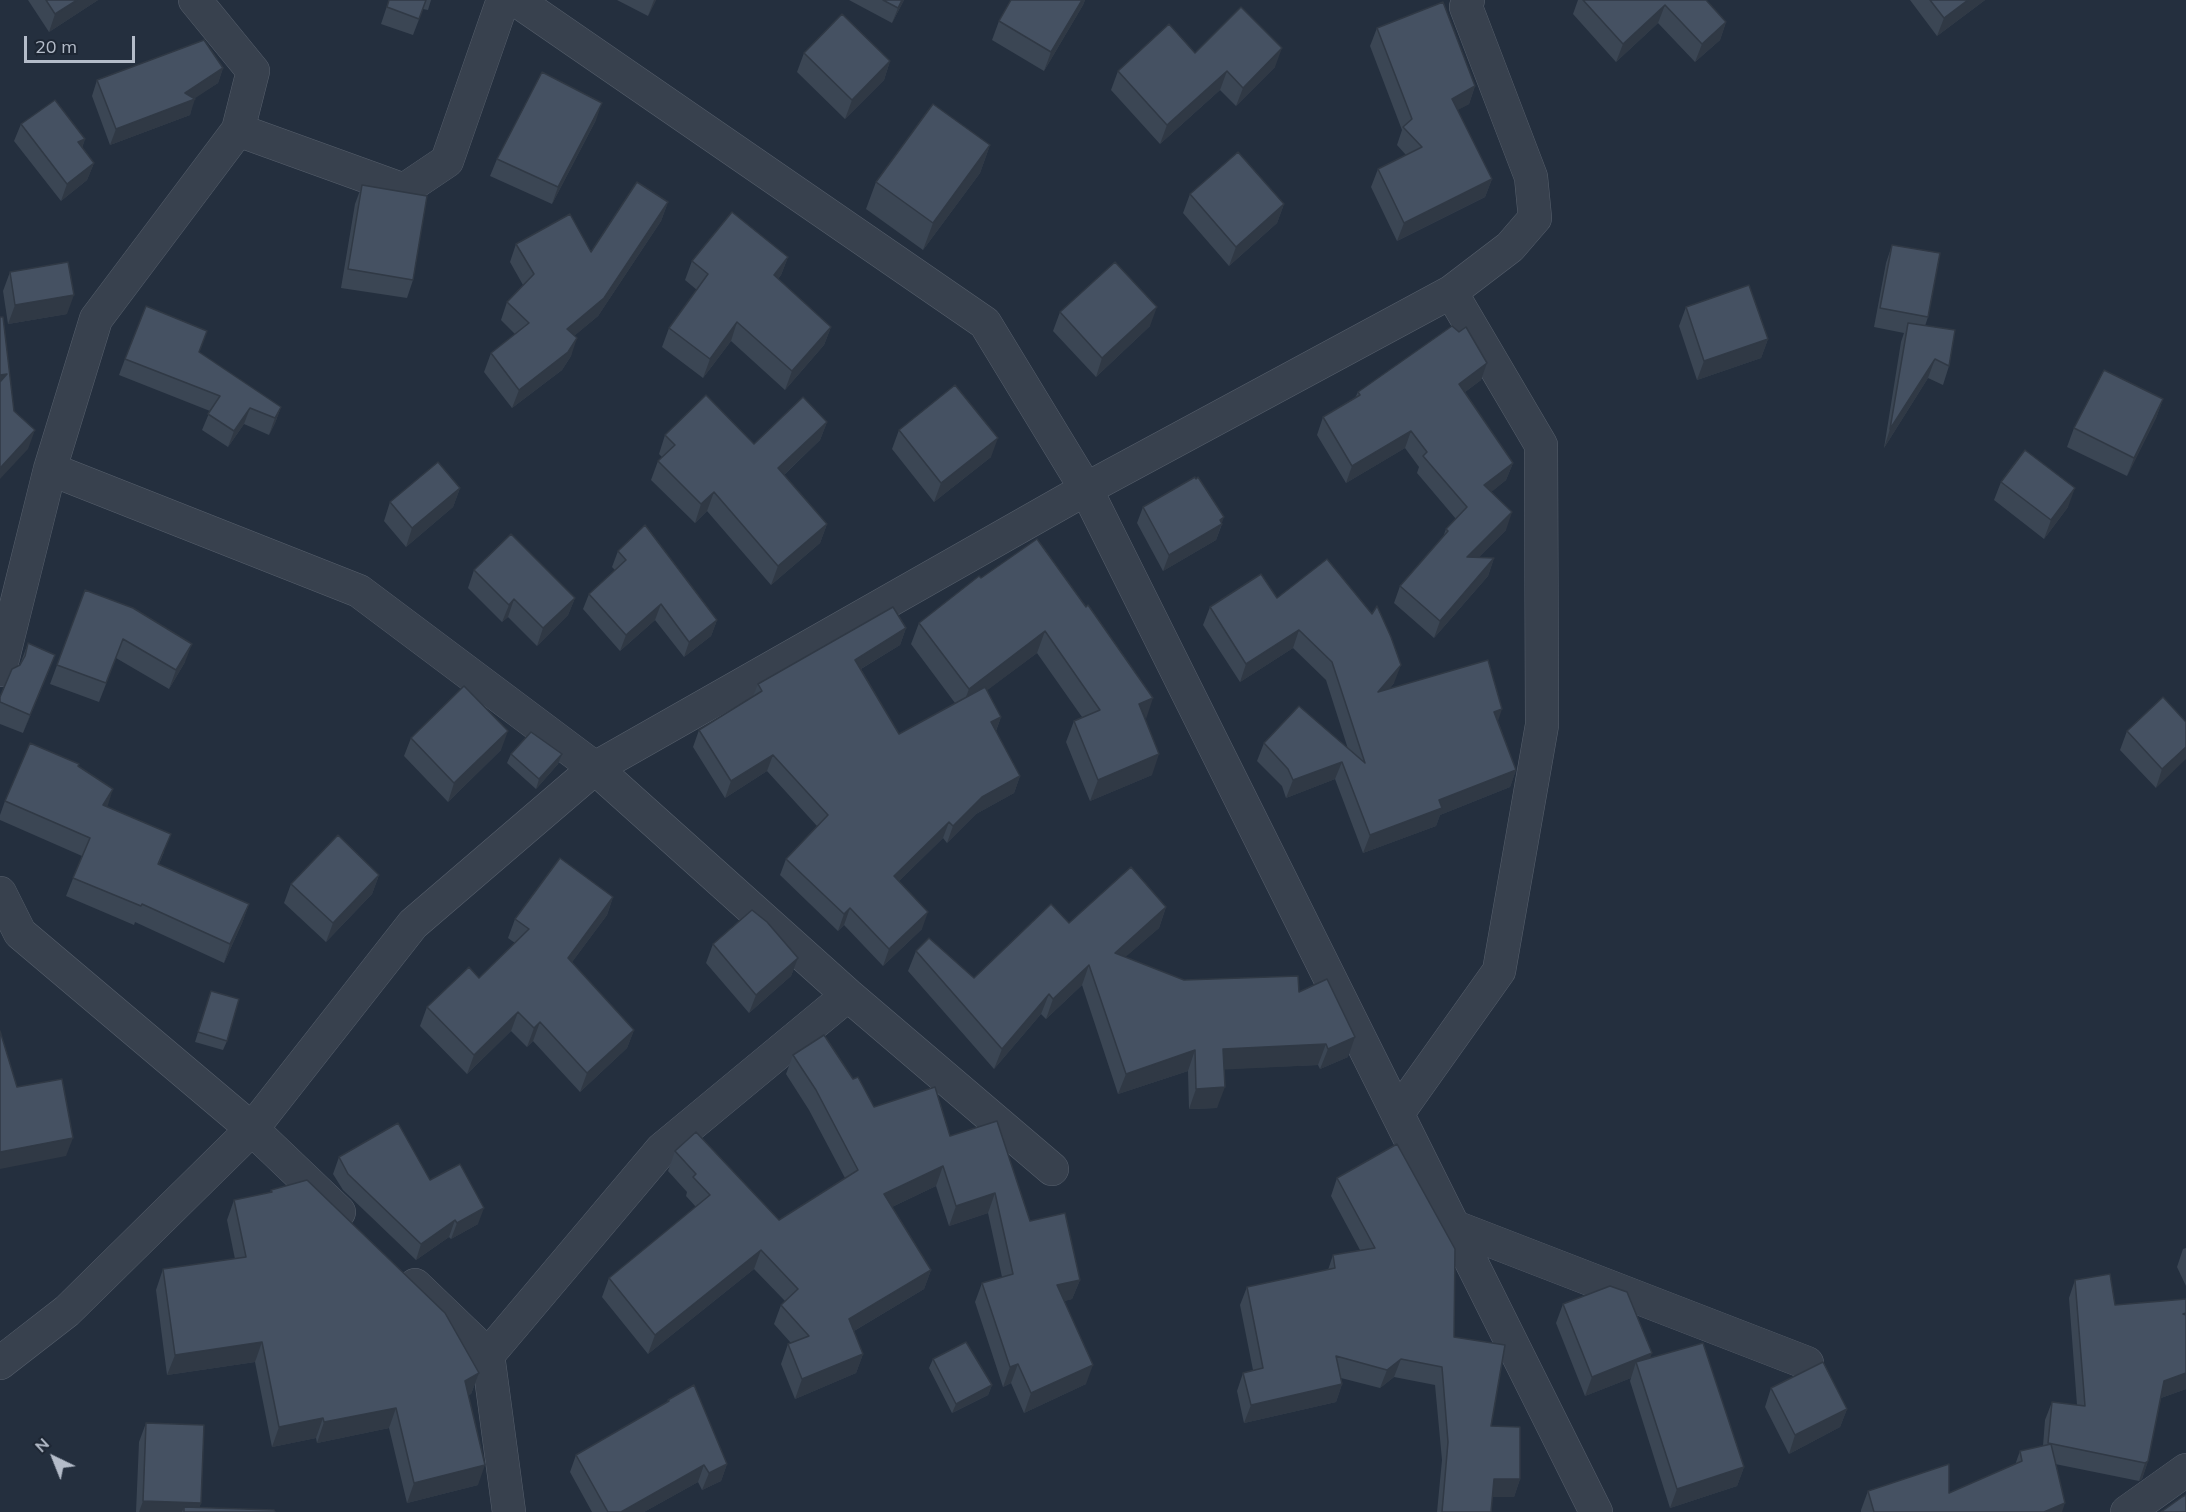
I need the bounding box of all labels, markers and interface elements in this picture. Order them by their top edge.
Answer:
scale bar [27,24,138,62]
text: 20 m [35,35,77,58]
north arrow [24,1428,84,1488]
text: N [30,1433,53,1456]

